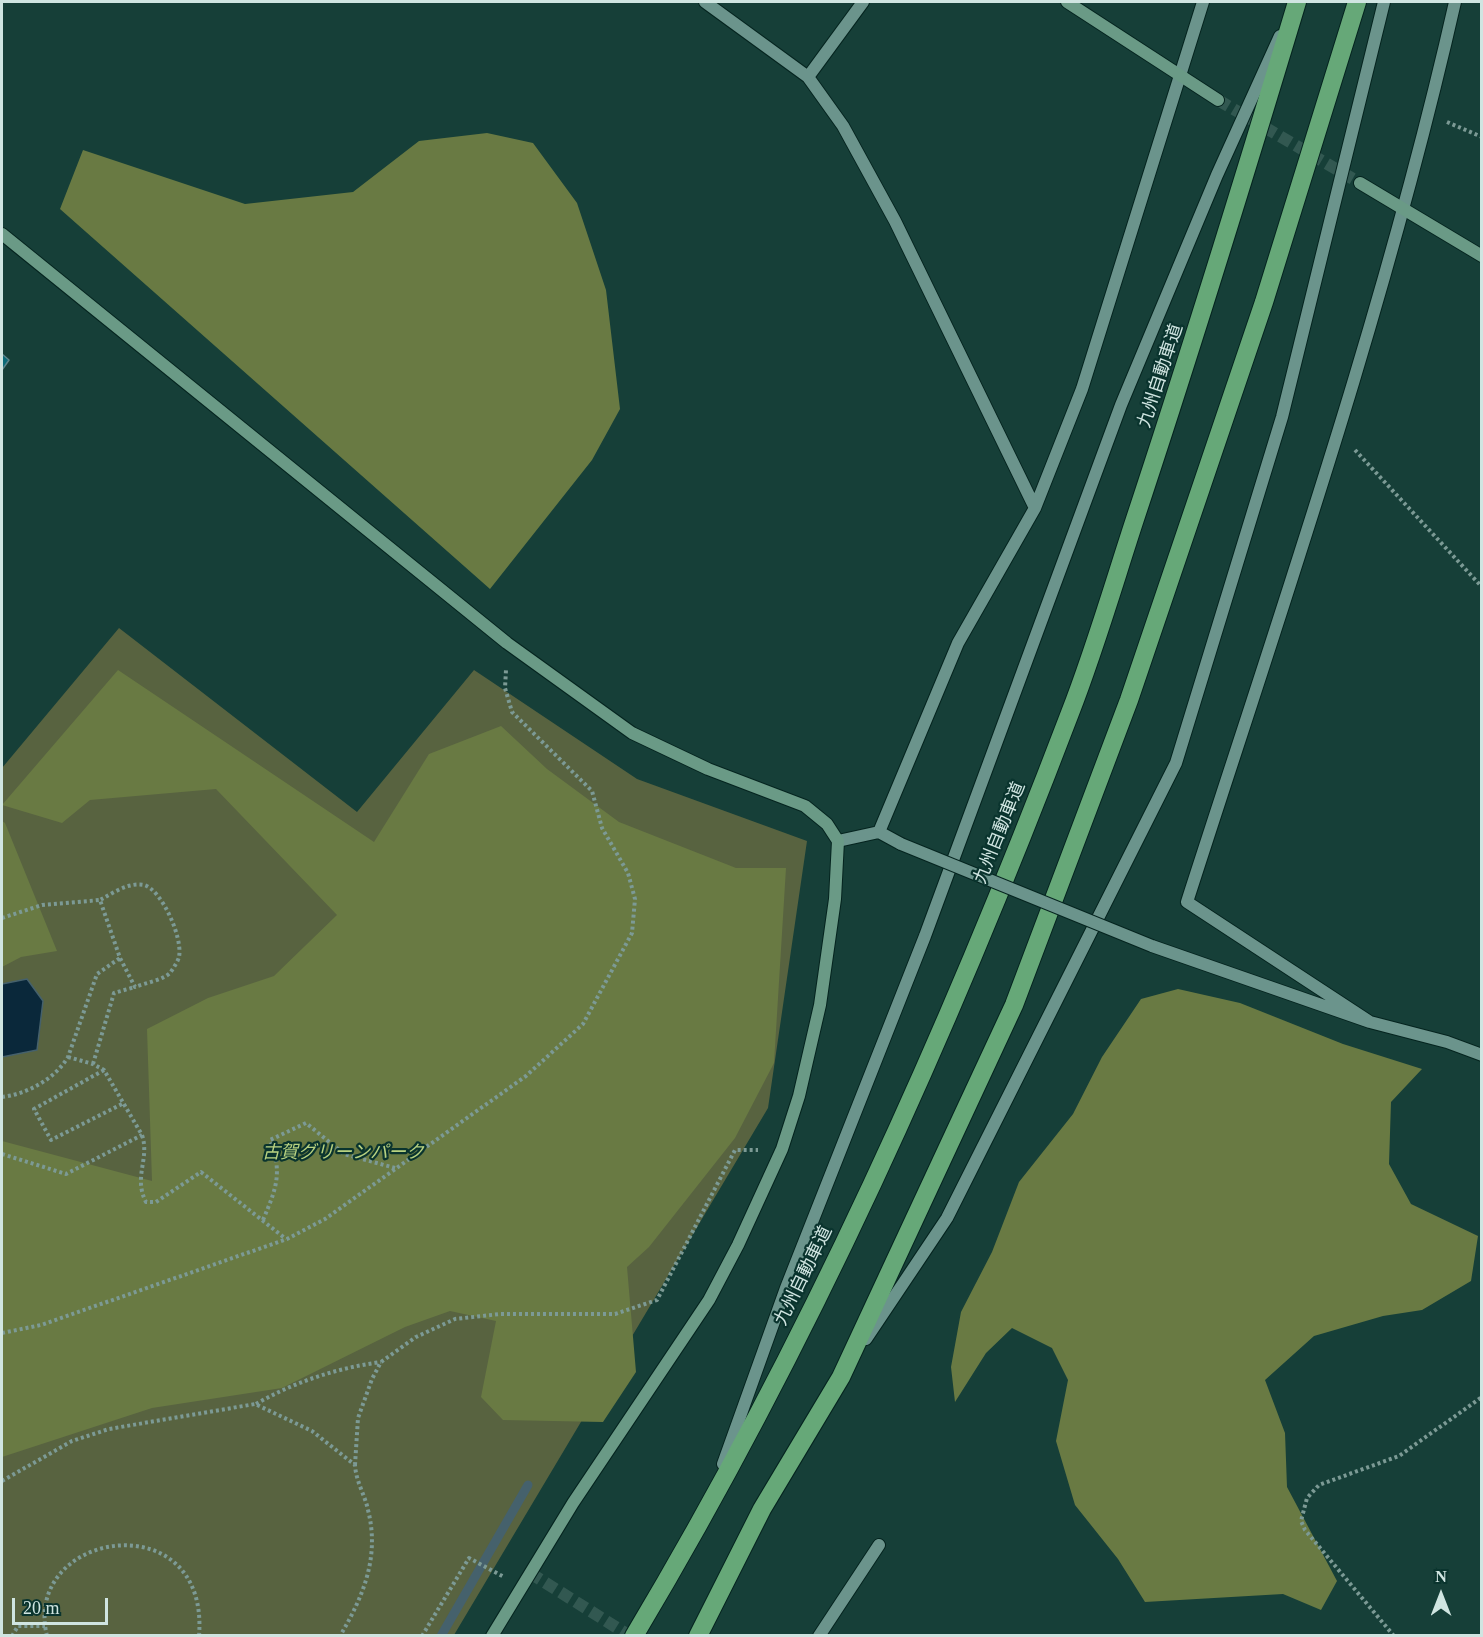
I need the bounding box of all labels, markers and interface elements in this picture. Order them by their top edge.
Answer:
street label: 九州自動車道 [1134,321,1188,431]
street label: 九州自動車道 [970,779,1030,887]
park label: 古賀グリーンパーク [262,1142,424,1164]
street label: 九州自動車道 [771,1223,837,1329]
north arrow [1411,1565,1471,1625]
text: N [1435,1568,1447,1585]
scale bar [15,1586,111,1624]
text: 20 m [23,1598,60,1618]

